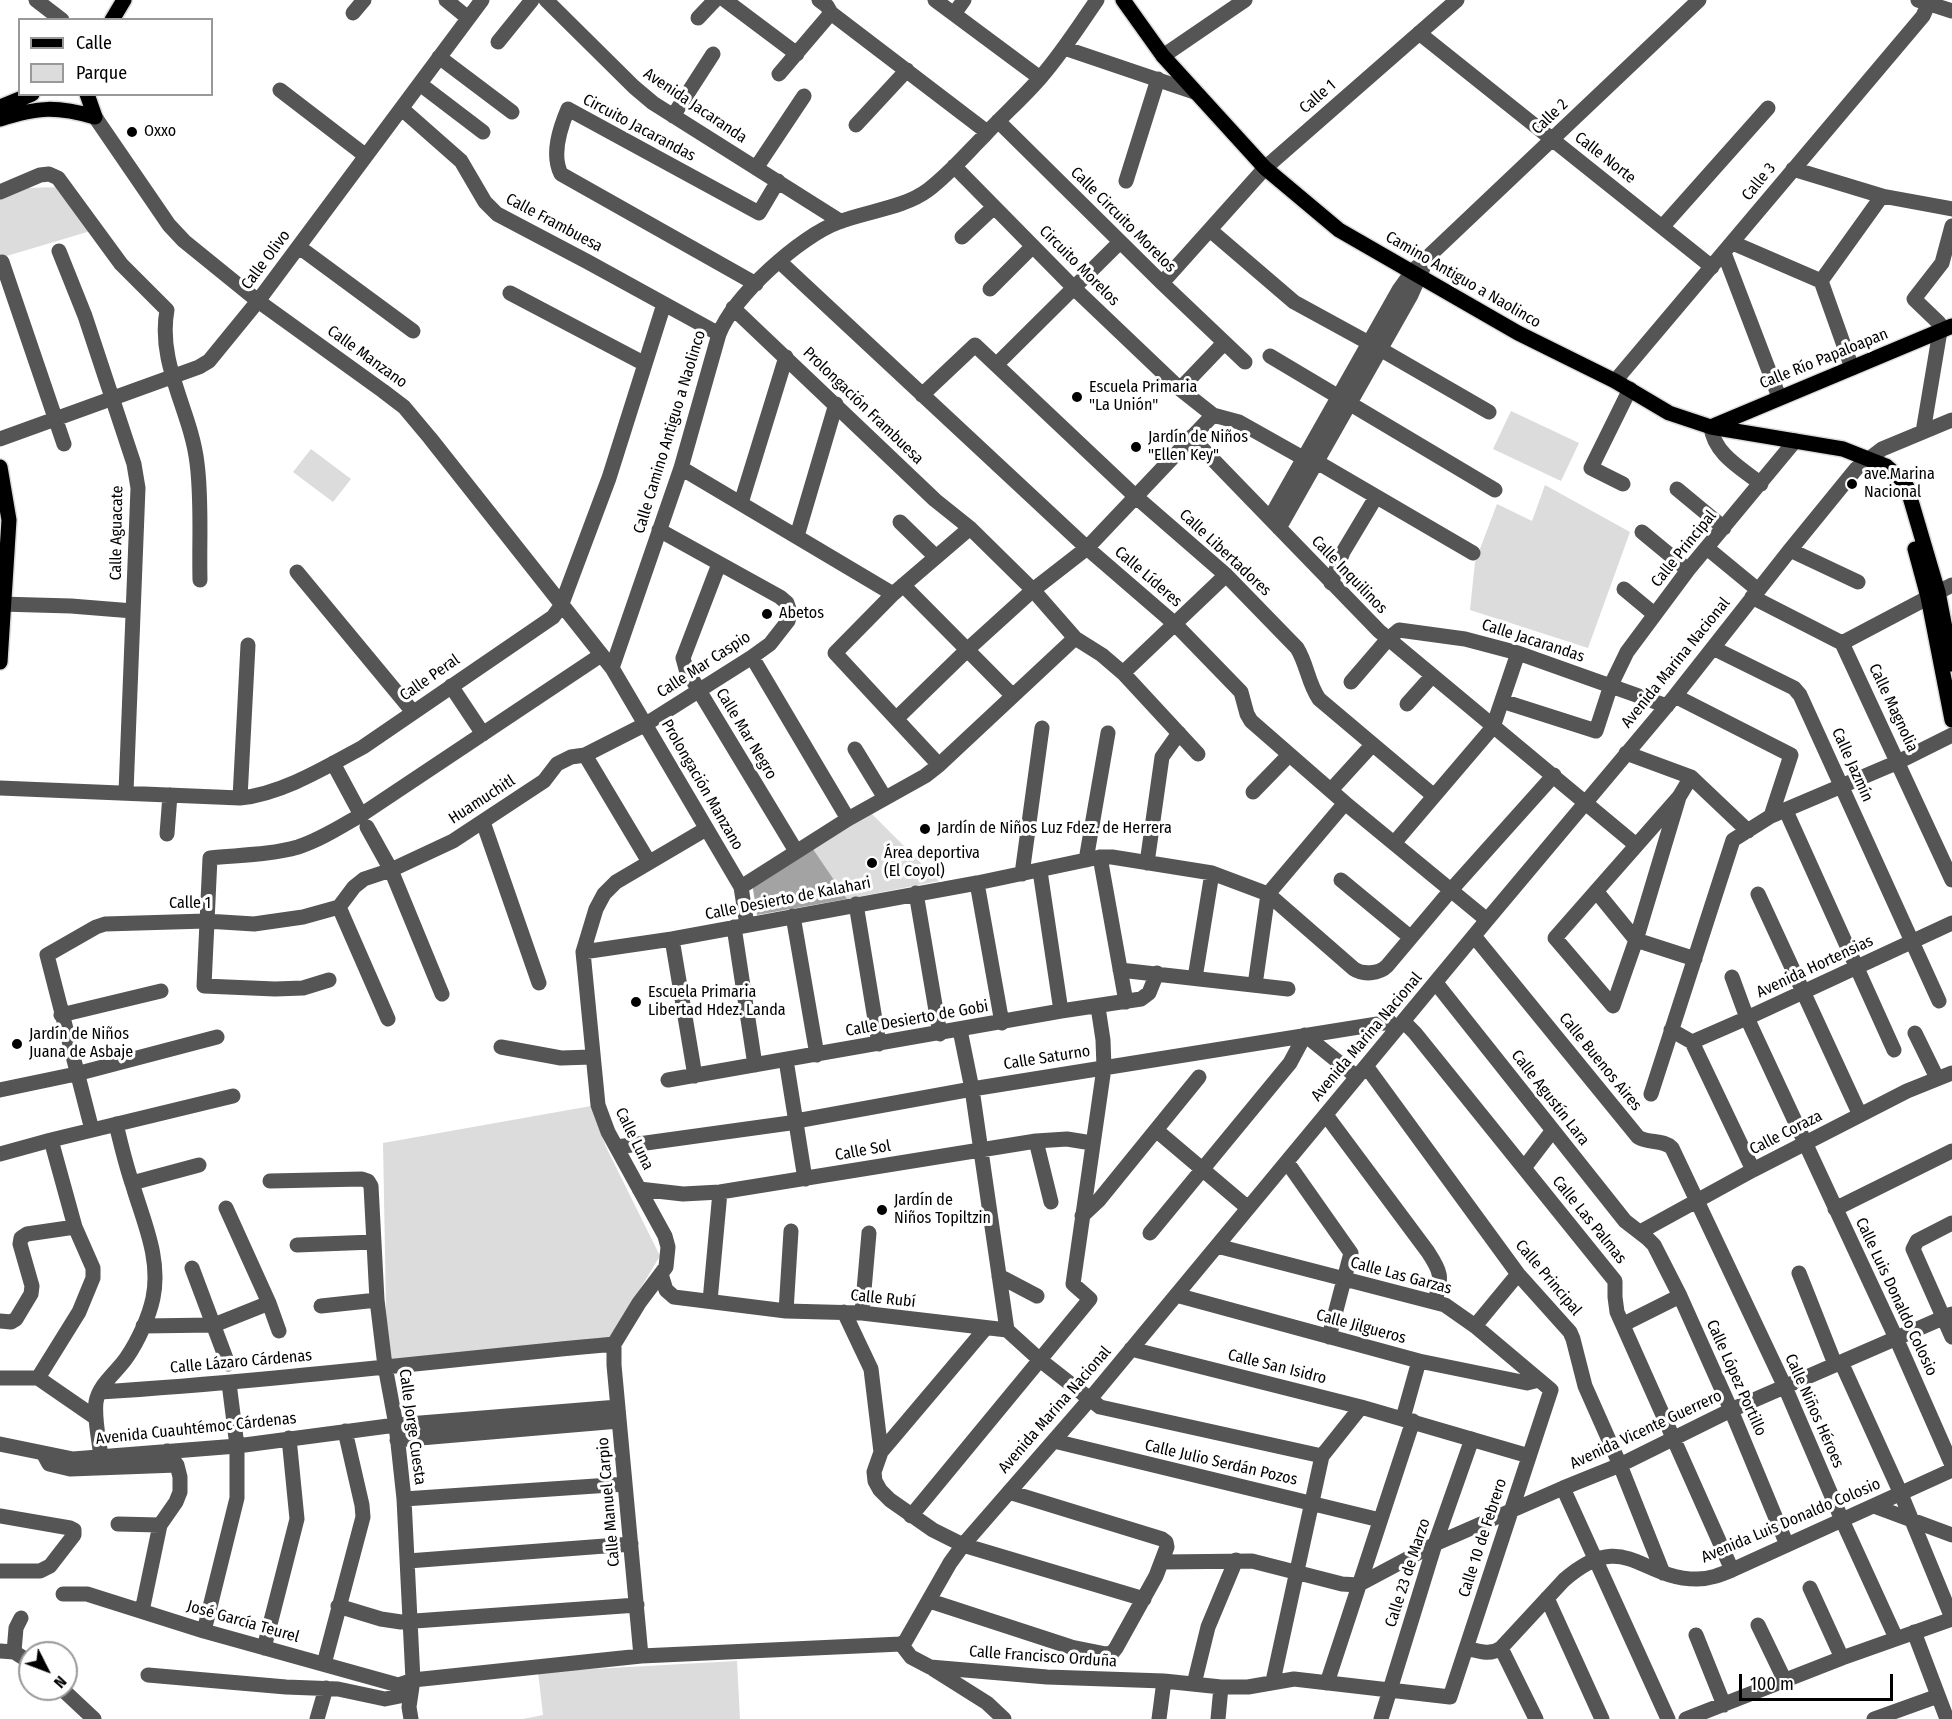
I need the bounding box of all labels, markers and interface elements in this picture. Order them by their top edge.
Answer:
legend [18,18,213,96]
text: Calle [76,32,112,54]
text: Parque [76,62,127,84]
street label: Avenida Jacaranda [640,64,750,148]
street label: Calle 1 [1296,76,1340,118]
street label: Circuito Jacarandas [579,90,699,166]
street label: Calle 2 [1528,95,1572,139]
place label: Oxxo [144,122,176,142]
marker: Oxxo [125,125,139,139]
street label: Calle Norte [1571,128,1639,188]
street label: Calle 3 [1738,159,1780,205]
street label: Calle Circuito Morelos [1066,163,1180,277]
street label: Calle Frambuesa [502,189,606,257]
street label: Circuito Morelos [1035,222,1123,310]
street label: Calle Olivo [237,226,295,294]
street label: Camino Antiguo a Naolinco [1382,228,1544,332]
street label: Calle Manzano [323,322,411,392]
street label: Calle Río Papaloapan [1757,324,1891,394]
street label: Calle Camino Antiguo a Naolinco [630,328,710,536]
street label: Prolongación Frambuesa [799,343,927,469]
place label: Escuela Primaria "La Unión" [1089,378,1197,416]
marker: Escuela Primaria "La Unión" [1070,390,1084,404]
place label: Jardín de Niños "Ellen Key" [1148,428,1248,466]
marker: Jardín de Niños "Ellen Key" [1129,440,1143,454]
place label: ave.Marina Nacional [1864,465,1935,503]
marker: ave.Marina Nacional [1845,477,1859,491]
street label: Calle Aguacate [107,485,127,581]
street label: Calle Libertadores [1175,506,1275,600]
street label: Calle Principal [1647,507,1721,591]
street label: Calle Inquilinos [1307,532,1391,618]
street label: Calle Líderes [1110,543,1186,611]
street label: Avenida Marina Nacional [1618,594,1734,732]
place label: Abetos [779,604,824,624]
marker: Abetos [760,607,774,621]
street label: Calle Jacarandas [1479,615,1587,667]
street label: Calle Mar Caspio [654,628,754,702]
street label: Calle Peral [396,651,464,705]
street label: Calle Magnolia [1864,661,1922,755]
street label: Calle Mar Negro [711,685,781,783]
street label: Prolongación Manzano [657,716,747,854]
street label: Calle Jazmín [1827,725,1877,805]
street label: Huamuchitl [445,771,519,829]
place label: Jardín de Niños Luz Fdez. de Herrera [937,819,1172,839]
marker: Jardín de Niños Luz Fdez. de Herrera [918,822,932,836]
place label: Área deportiva (El Coyol) [884,844,980,882]
marker: Área deportiva (El Coyol) [865,856,879,870]
street label: Calle Desierto de Kalahari [703,873,873,925]
street label: Calle 1 [169,894,211,914]
street label: Avenida Hortensias [1754,932,1876,1002]
street label: Avenida Marina Nacional [1308,969,1426,1105]
place label: Escuela Primaria Libertad Hdez. Landa [648,983,786,1021]
marker: Escuela Primaria Libertad Hdez. Landa [629,995,643,1009]
street label: Calle Desierto de Gobi [844,997,990,1041]
street label: Calle Buenos Aires [1555,1009,1645,1115]
place label: Jardín de Niños Juana de Asbaje [29,1025,133,1063]
marker: Jardín de Niños Juana de Asbaje [10,1037,24,1051]
street label: Calle Saturno [1002,1042,1092,1074]
street label: Calle Agustín Lara [1507,1046,1593,1150]
street label: Calle Luna [611,1105,657,1173]
street label: Calle Coraza [1747,1107,1825,1159]
street label: Calle Sol [834,1137,892,1165]
street label: Calle Las Palmas [1548,1172,1630,1268]
place label: Jardín de Niños Topiltzin [894,1191,991,1229]
marker: Jardín de Niños Topiltzin [875,1203,889,1217]
street label: Calle Luis Donaldo Colosio [1851,1215,1941,1379]
street label: Calle Principal [1511,1236,1585,1320]
street label: Calle Las Garzas [1348,1253,1454,1299]
street label: Calle Rubí [850,1286,916,1312]
street label: Calle Jilgueros [1314,1306,1408,1348]
street label: Calle López Portillo [1702,1317,1770,1439]
street label: Avenida Marina Nacional [995,1343,1115,1477]
street label: Calle San Isidro [1226,1345,1328,1389]
street label: Calle Lázaro Cárdenas [169,1346,313,1378]
street label: Calle Niños Héroes [1780,1351,1848,1471]
street label: Calle Jorge Cuesta [394,1368,430,1486]
street label: Avenida Vicente Guerrero [1567,1386,1725,1474]
street label: Avenida Cuauhtémoc Cárdenas [95,1409,297,1449]
street label: Calle Manuel Carpio [594,1436,624,1568]
street label: Calle Julio Serdán Pozos [1143,1436,1299,1490]
street label: Avenida Luis Donaldo Colosio [1699,1475,1883,1567]
street label: Calle 10 de Febrero [1455,1476,1511,1600]
street label: Calle 23 de Marzo [1381,1516,1435,1630]
street label: José García Teurel [185,1597,301,1647]
north arrow [18,1641,78,1701]
street label: Calle Francisco Orduña [968,1642,1118,1672]
scale bar [1742,1662,1896,1700]
text: N [50,1672,71,1692]
text: 100 m [1750,1673,1794,1695]

